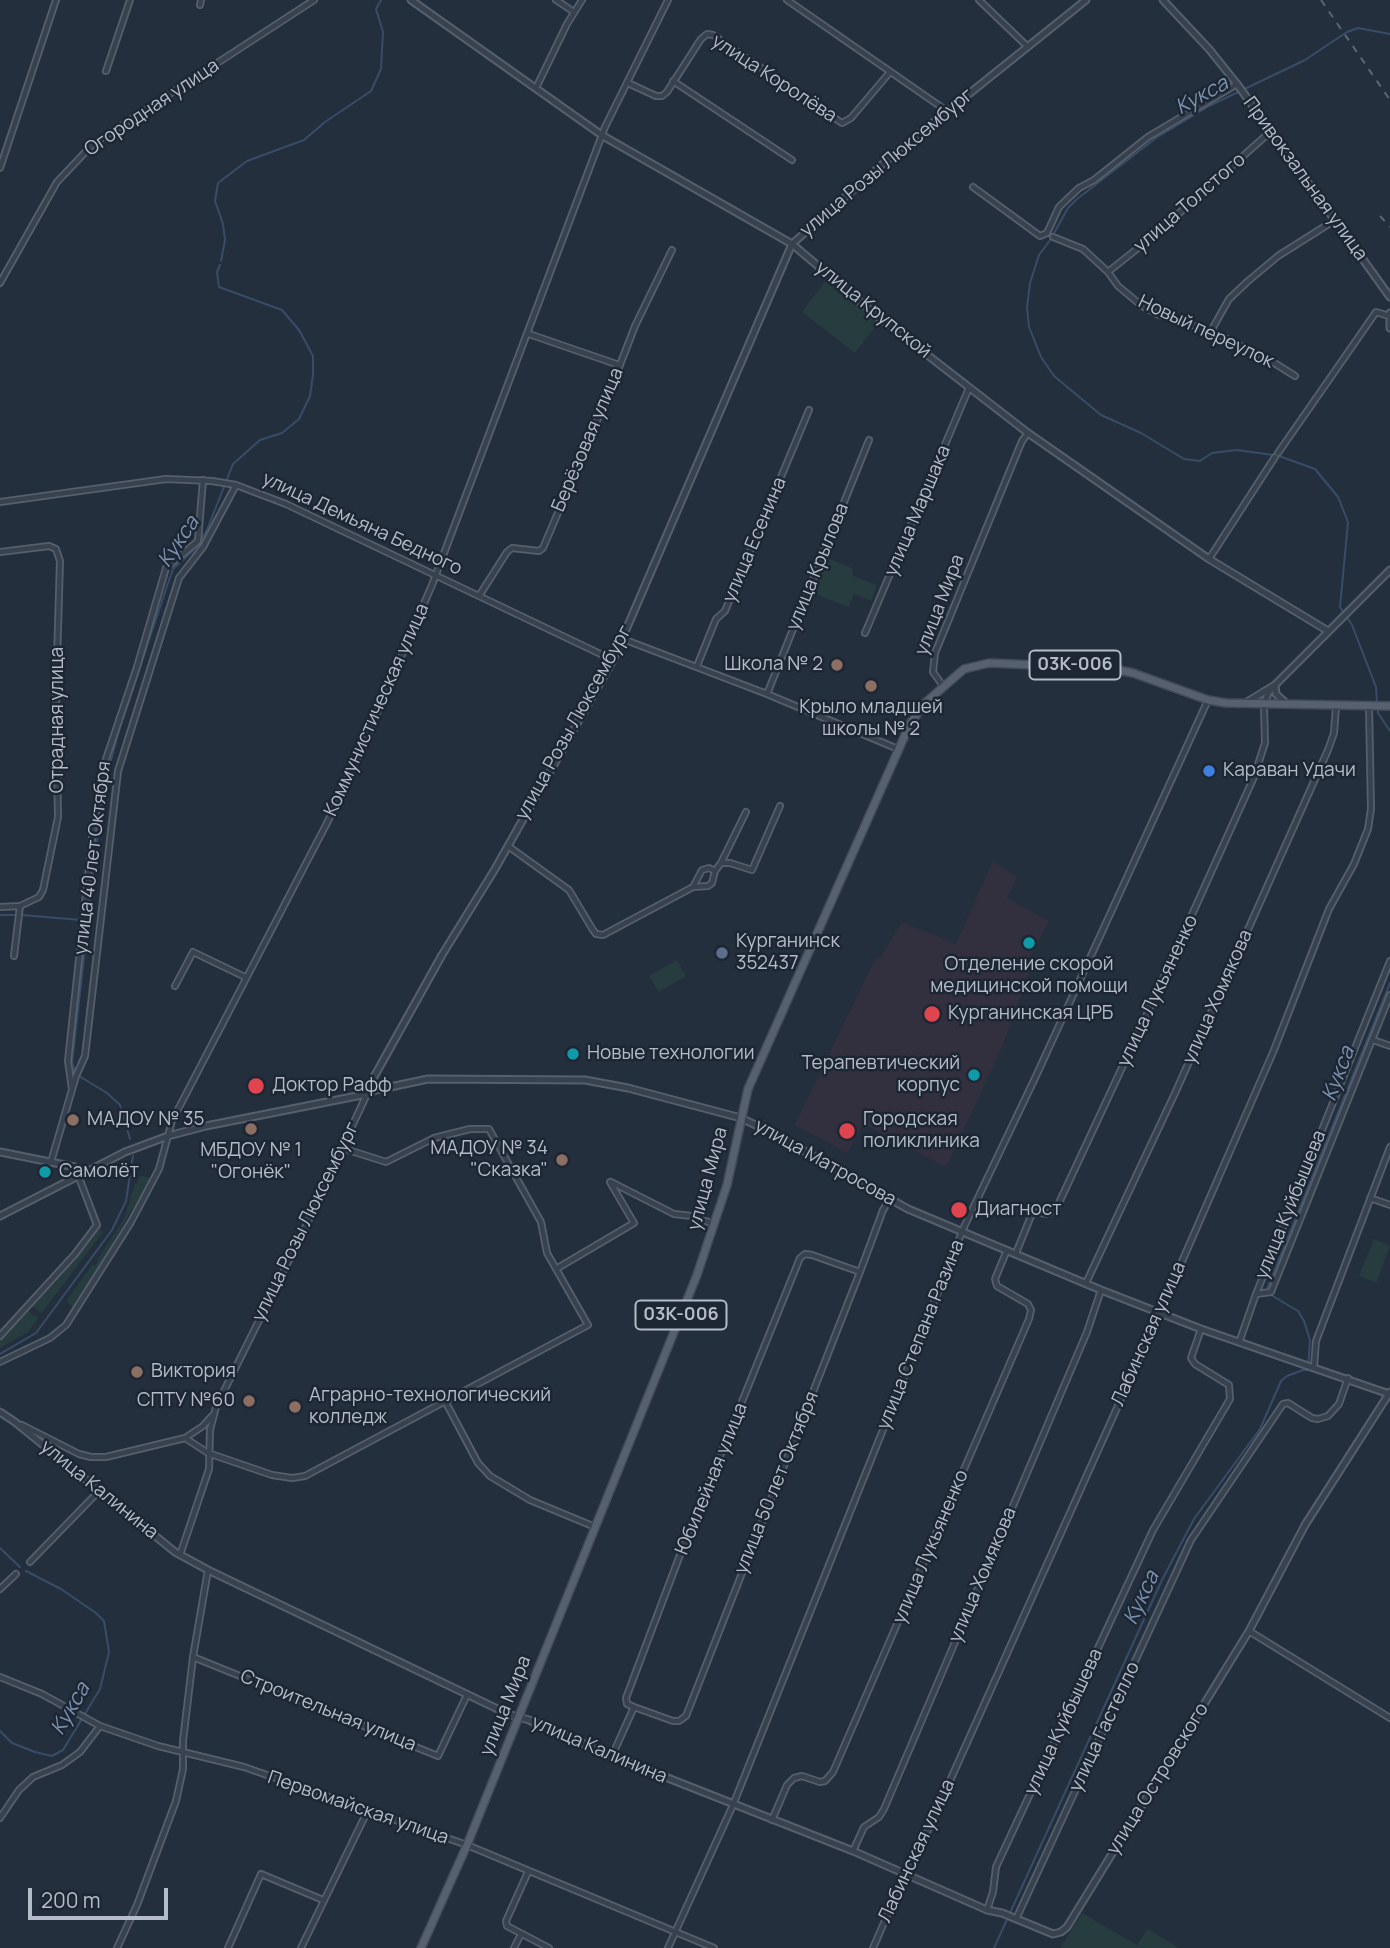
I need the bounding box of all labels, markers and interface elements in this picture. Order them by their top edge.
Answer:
street label: улица Королёва [707,30,841,128]
street label: Огородная улица [80,55,224,161]
water label: Кукса [1171,71,1233,121]
street label: улица Розы Люксембург [796,84,978,242]
street label: Привокзальная улица [1238,93,1372,265]
street label: улица Толстого [1130,148,1250,258]
street label: улица Крупской [811,256,935,364]
street label: Новый переулок [1135,291,1277,373]
street label: Берёзовая улица [547,365,629,515]
street label: улица Маршака [880,442,956,580]
street label: улица Демьяна Бедного [258,468,466,580]
street label: улица Есенина [718,474,792,606]
street label: улица Крылова [782,500,854,634]
water label: Кукса [153,512,205,572]
street label: улица Мира [910,551,970,659]
street label: Коммунистическая улица [320,600,434,820]
street label: улица Розы Люксембург [511,622,637,824]
street label: Отрадная улица [47,647,69,793]
road number: 03К-006 [1030,650,1120,680]
place label: Школа № 2 [724,654,823,676]
marker: Школа № 2 [829,657,845,673]
marker: Крыло младшей школы № 2 [863,678,879,694]
place label: Крыло младшей школы № 2 [799,697,943,741]
street label: улица 40 лет Октября [70,760,116,956]
place label: Караван Удачи [1223,760,1356,782]
marker: Караван Удачи [1201,763,1217,779]
street label: улица Лукьяненко [1113,911,1203,1071]
street label: улица Хомякова [1178,926,1258,1068]
place label: Курганинск 352437 [736,931,840,975]
marker: Отделение скорой медицинской помощи [1021,935,1037,951]
marker: Курганинск 352437 [714,945,730,961]
place label: Отделение скорой медицинской помощи [930,954,1128,998]
place label: Курганинская ЦРБ [948,1003,1113,1025]
marker: Курганинская ЦРБ [922,1004,942,1024]
place label: Новые технологии [587,1043,755,1065]
water label: Кукса [1317,1043,1361,1105]
marker: Новые технологии [565,1046,581,1062]
place label: Терапевтический корпус [802,1053,960,1097]
marker: Терапевтический корпус [966,1067,982,1083]
place label: Доктор Рафф [272,1075,392,1097]
marker: Доктор Рафф [246,1076,266,1096]
place label: МАДОУ № 35 [87,1109,204,1131]
place label: Городская поликлиника [863,1109,980,1153]
marker: МАДОУ № 35 [65,1112,81,1128]
street label: улица Матросова [750,1115,900,1211]
street label: улица Розы Люксембург [248,1119,364,1325]
marker: МБДОУ № 1 "Огонёк" [243,1121,259,1137]
marker: Городская поликлиника [837,1121,857,1141]
street label: улица Мира [683,1125,733,1233]
street label: улица Куйбышева [1251,1127,1331,1283]
place label: МАДОУ № 34 "Сказка" [430,1138,548,1182]
place label: МБДОУ № 1 "Огонёк" [200,1140,302,1184]
marker: МАДОУ № 34 "Сказка" [554,1152,570,1168]
place label: Самолёт [59,1161,139,1183]
marker: Самолёт [37,1164,53,1180]
place label: Диагност [975,1199,1062,1221]
marker: Диагност [949,1200,969,1220]
street label: улица Степана Разина [872,1237,970,1433]
street label: Лабинская улица [1107,1258,1191,1410]
road number: 03К-006 [636,1300,726,1330]
place label: Виктория [151,1361,236,1383]
marker: Виктория [129,1364,145,1380]
place label: Аграрно-технологический колледж [309,1385,551,1429]
street label: улица 50 лет Октября [730,1388,824,1578]
place label: СПТУ №60 [137,1390,235,1412]
marker: СПТУ №60 [241,1393,257,1409]
marker: Аграрно-технологический колледж [287,1399,303,1415]
street label: Юбилейная улица [671,1400,753,1558]
street label: улица Калинина [36,1436,162,1544]
street label: улица Лукьяненко [888,1467,974,1627]
street label: улица Хомякова [944,1504,1022,1646]
water label: Кукса [1119,1567,1165,1629]
street label: улица Куйбышева [1020,1645,1108,1799]
street label: улица Мира [476,1653,536,1759]
street label: улица Гастелло [1065,1658,1145,1796]
street label: Строительная улица [237,1665,419,1757]
water label: Кукса [46,1678,96,1740]
street label: улица Островского [1102,1699,1214,1859]
street label: улица Калинина [528,1711,670,1789]
street label: Первомайская улица [265,1766,451,1850]
street label: Лабинская улица [874,1776,960,1926]
scale bar [32,1874,172,1918]
text: 200 m [41,1886,101,1914]

